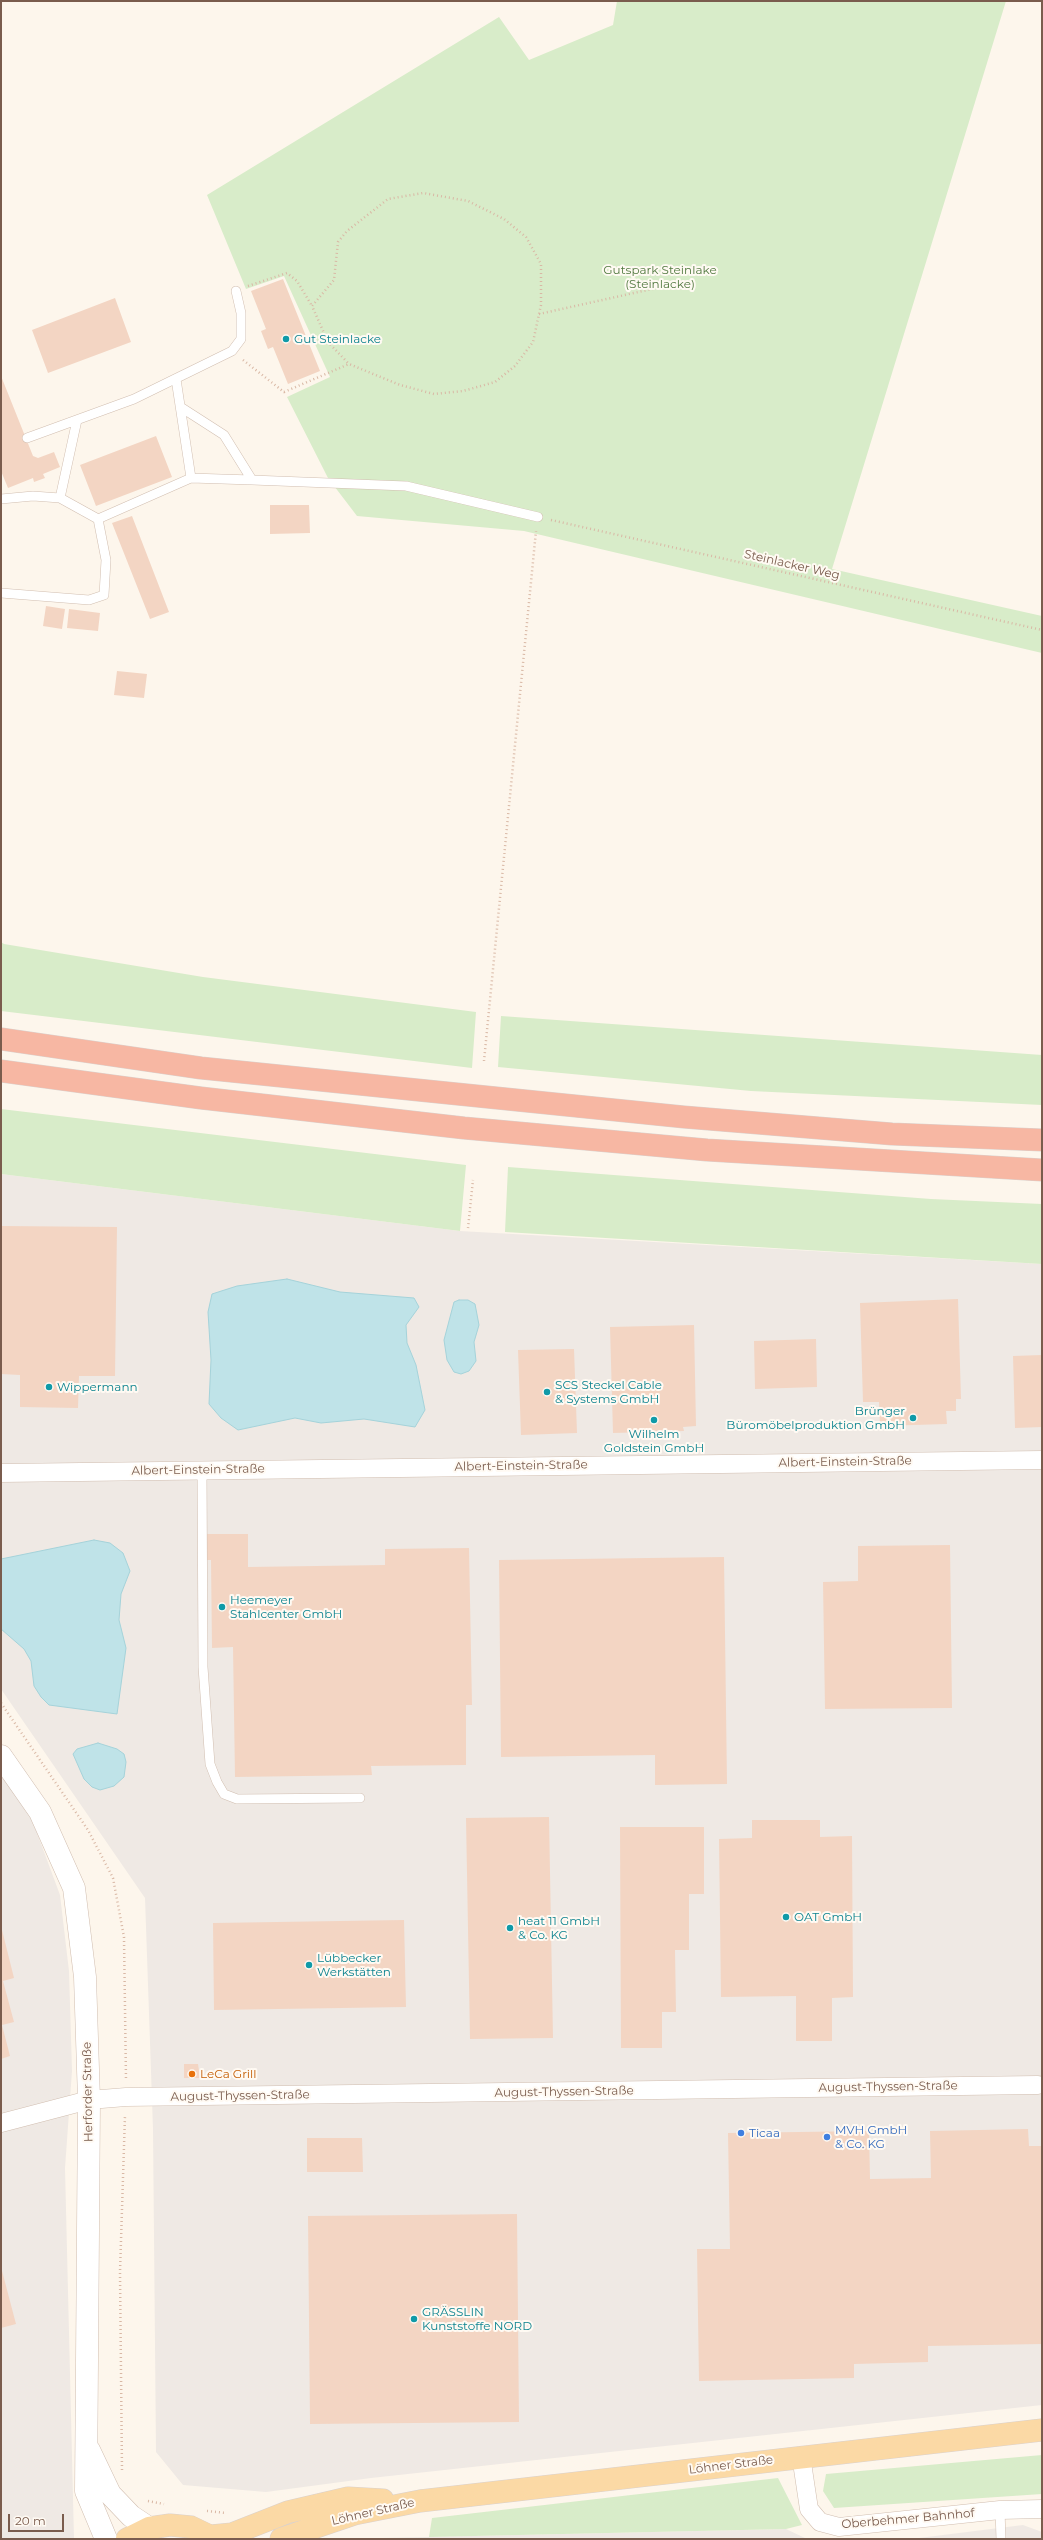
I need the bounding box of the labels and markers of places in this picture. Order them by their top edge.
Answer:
place label: Gut Steinlacke [294,332,381,346]
marker: Gut Steinlacke [281,334,291,344]
place label: SCS Steckel Cable & Systems GmbH [555,1378,662,1406]
place label: Wippermann [57,1380,138,1394]
marker: Wippermann [44,1382,54,1392]
marker: SCS Steckel Cable & Systems GmbH [542,1387,552,1397]
place label: Brünger Büromöbelproduktion GmbH [726,1404,905,1432]
marker: Brünger Büromöbelproduktion GmbH [908,1413,918,1423]
marker: Wilhelm Goldstein GmbH [649,1415,659,1425]
place label: Wilhelm Goldstein GmbH [604,1427,704,1455]
place label: Heemeyer Stahlcenter GmbH [230,1593,342,1621]
marker: Heemeyer Stahlcenter GmbH [217,1602,227,1612]
place label: OAT GmbH [794,1910,862,1924]
marker: OAT GmbH [781,1912,791,1922]
place label: heat 11 GmbH & Co. KG [518,1914,600,1942]
marker: heat 11 GmbH & Co. KG [505,1923,515,1933]
place label: Lübbecker Werkstätten [317,1951,391,1979]
marker: Lübbecker Werkstätten [304,1960,314,1970]
place label: LeCa Grill [200,2067,257,2081]
marker: LeCa Grill [187,2069,197,2079]
place label: MVH GmbH & Co. KG [835,2123,907,2151]
place label: Ticaa [749,2126,780,2140]
marker: Ticaa [736,2128,746,2138]
marker: MVH GmbH & Co. KG [822,2132,832,2142]
place label: GRÄSSLIN Kunststoffe NORD [422,2305,532,2333]
marker: GRÄSSLIN Kunststoffe NORD [409,2314,419,2324]

